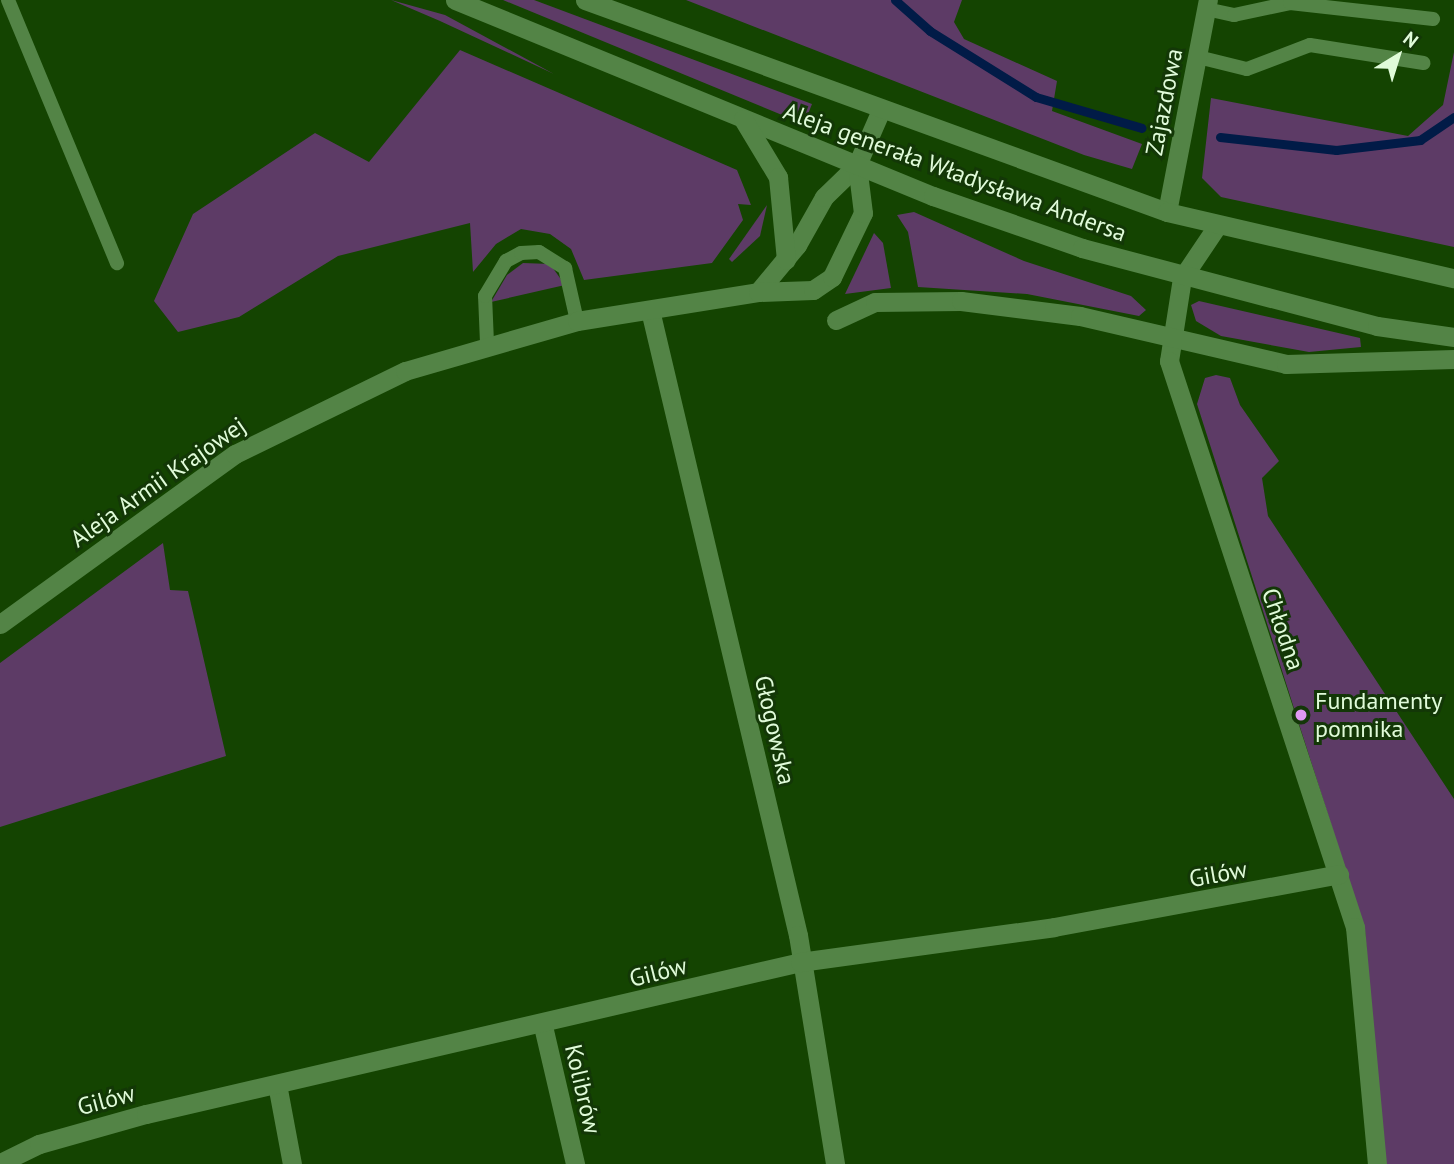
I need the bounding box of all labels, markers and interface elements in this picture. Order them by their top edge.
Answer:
north arrow [1363,21,1433,91]
text: N [1399,26,1423,53]
street label: Zajazdowa [1140,46,1188,158]
street label: Aleja generała Władysława Andersa [779,96,1131,248]
street label: Aleja Armii Krajowej [65,411,251,553]
street label: Chłodna [1256,584,1310,674]
street label: Głogowska [748,673,802,787]
place label: Fundamenty pomnika [1315,687,1442,743]
marker: Fundamenty pomnika [1293,707,1309,723]
street label: Gilów [1187,855,1249,893]
street label: Gilów [626,951,690,993]
street label: Kolibrów [559,1041,607,1137]
street label: Gilów [74,1079,138,1121]

